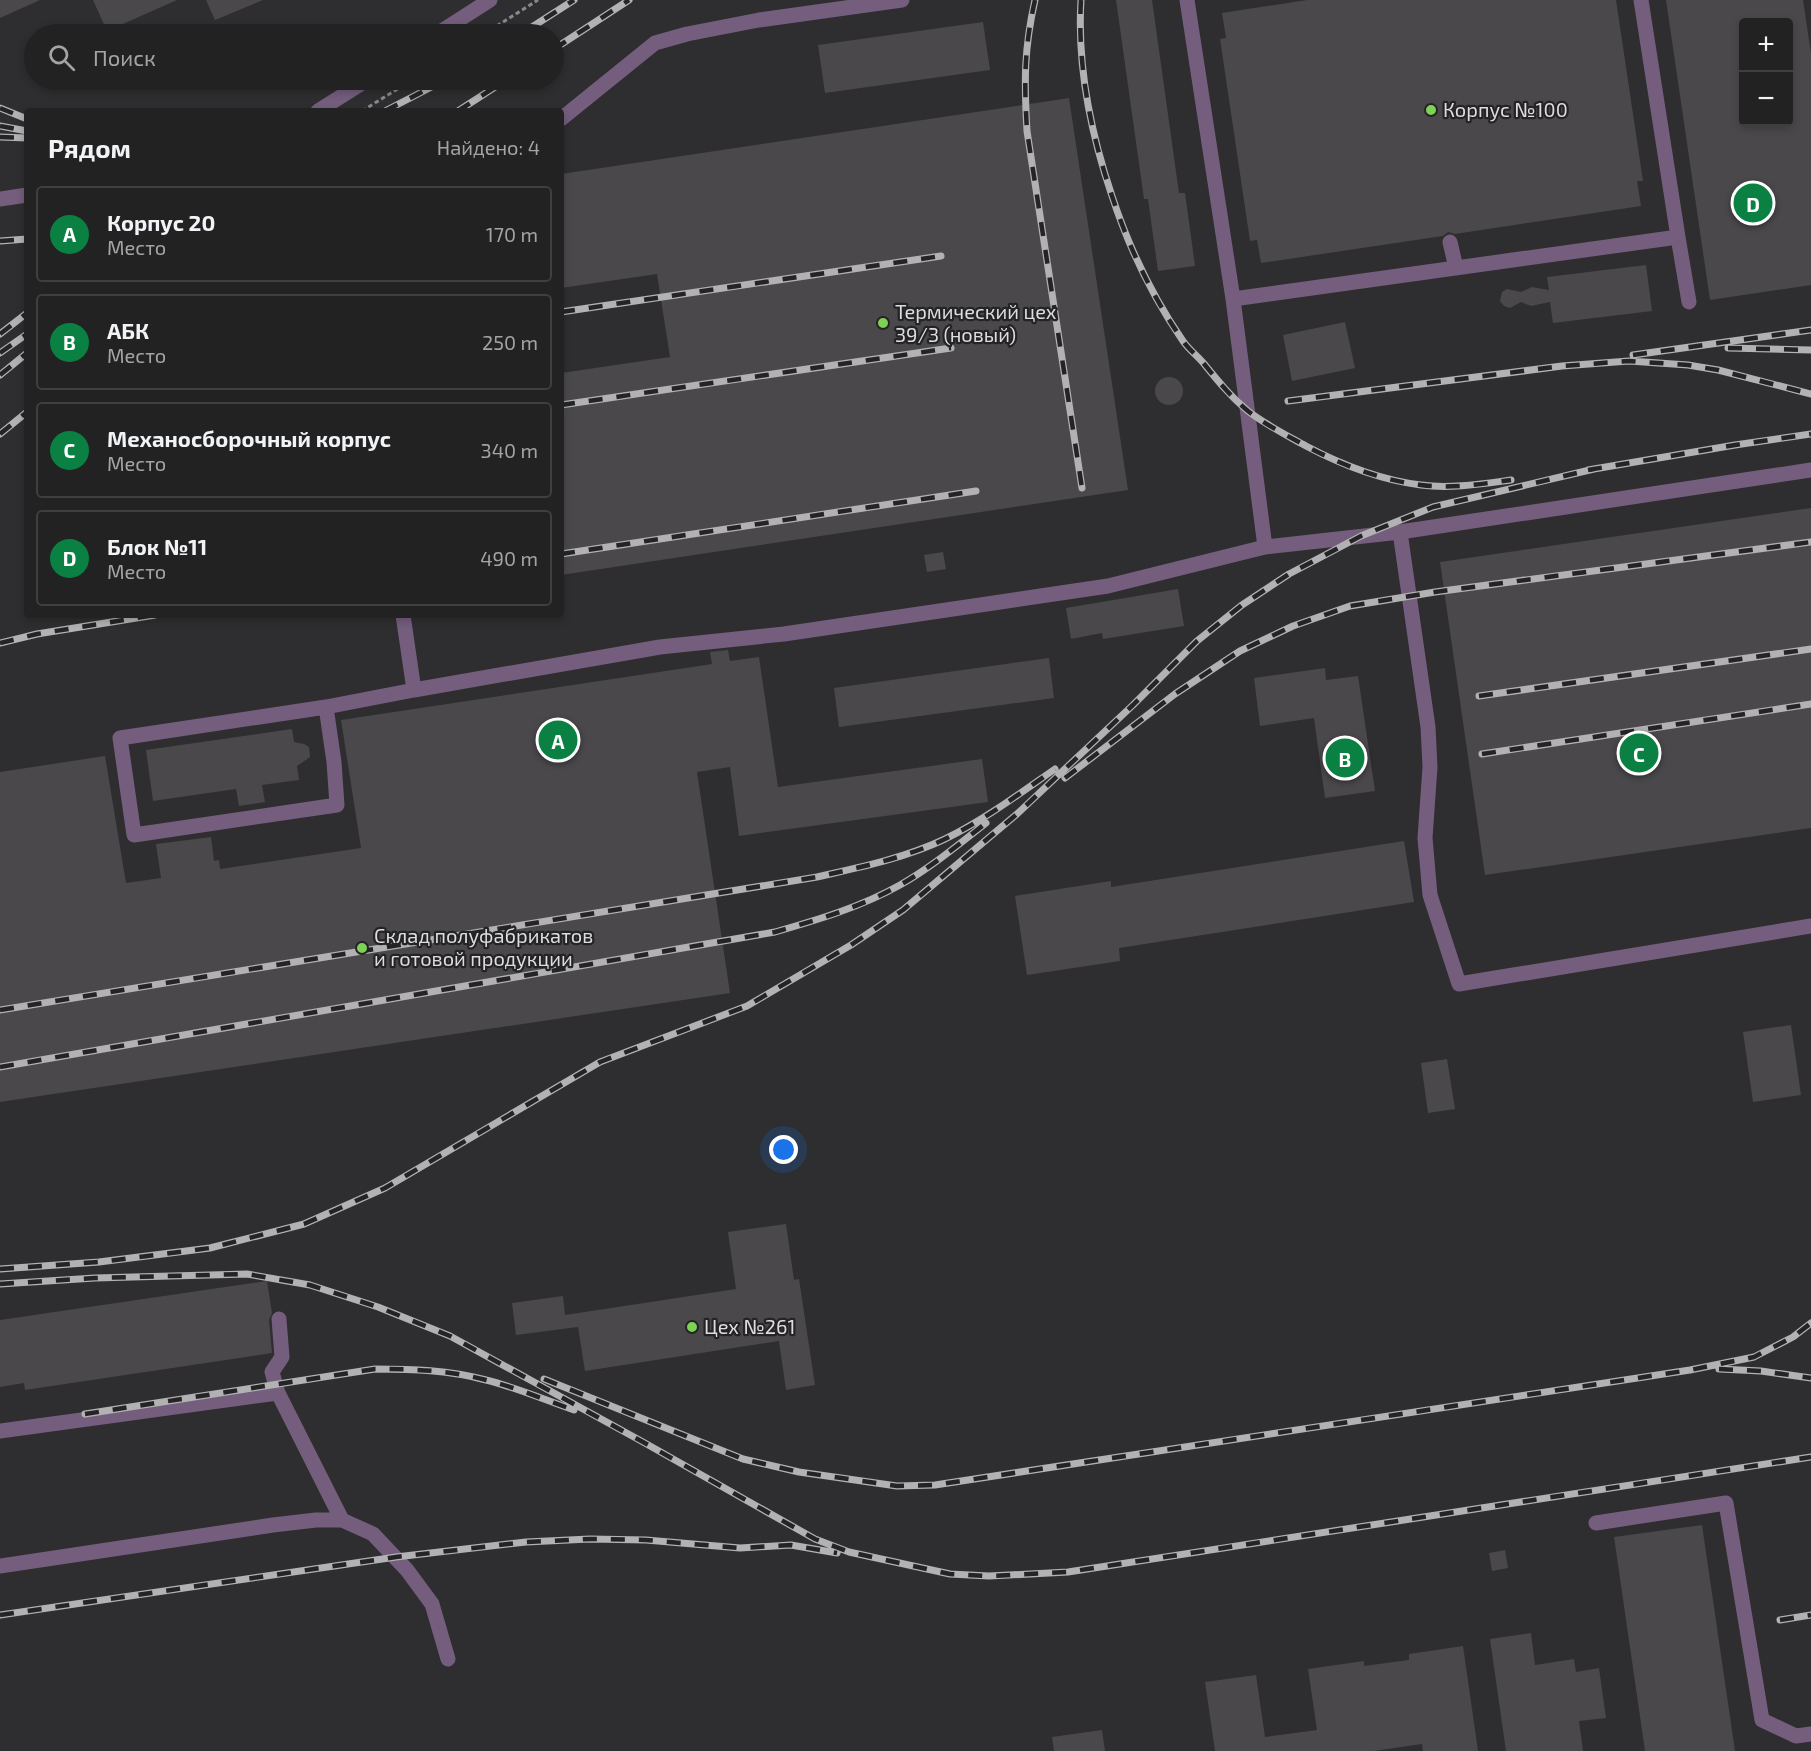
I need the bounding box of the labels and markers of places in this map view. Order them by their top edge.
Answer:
place label: Корпус №100 [1443,97,1568,122]
marker: Корпус №100 [1424,103,1438,117]
pin: D [1734,180,1772,226]
place label: Термический цех 39/3 (новый) [895,299,1057,346]
marker: Термический цех 39/3 (новый) [876,316,890,330]
pin: A [538,718,578,762]
pin: C [1620,730,1658,776]
pin: B [1326,736,1364,780]
place label: Склад полуфабрикатов и готовой продукции [374,923,593,971]
marker: Склад полуфабрикатов и готовой продукции [355,941,369,955]
place label: Цех №261 [704,1314,795,1338]
marker: Цех №261 [685,1320,699,1334]

